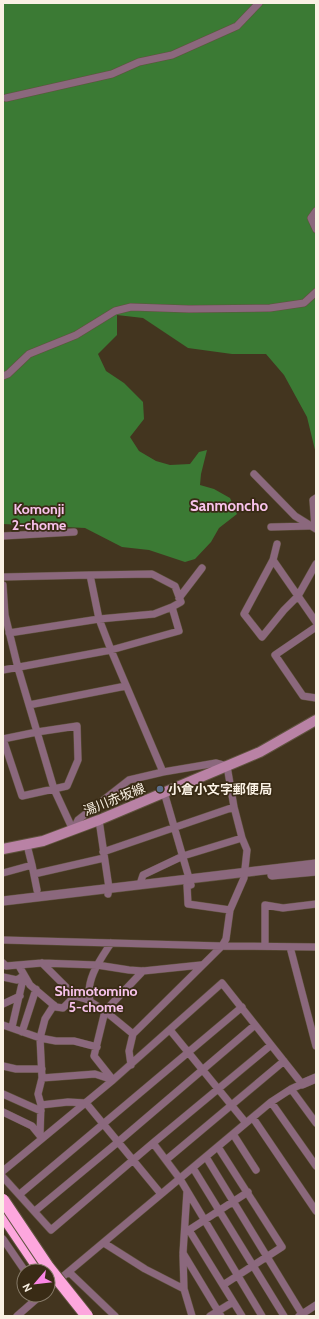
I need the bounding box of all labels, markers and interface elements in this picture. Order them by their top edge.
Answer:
district label: Sanmoncho [190,497,268,515]
district label: Komonji 2-chome [12,500,66,534]
street label: 湯川赤坂線 [81,779,147,819]
place label: 小倉小文字郵便局 [168,781,272,797]
marker: 小倉小文字郵便局 [155,784,165,794]
district label: Shimotomino 5-chome [54,982,138,1016]
north arrow [16,1263,56,1303]
text: N [19,1281,35,1294]

